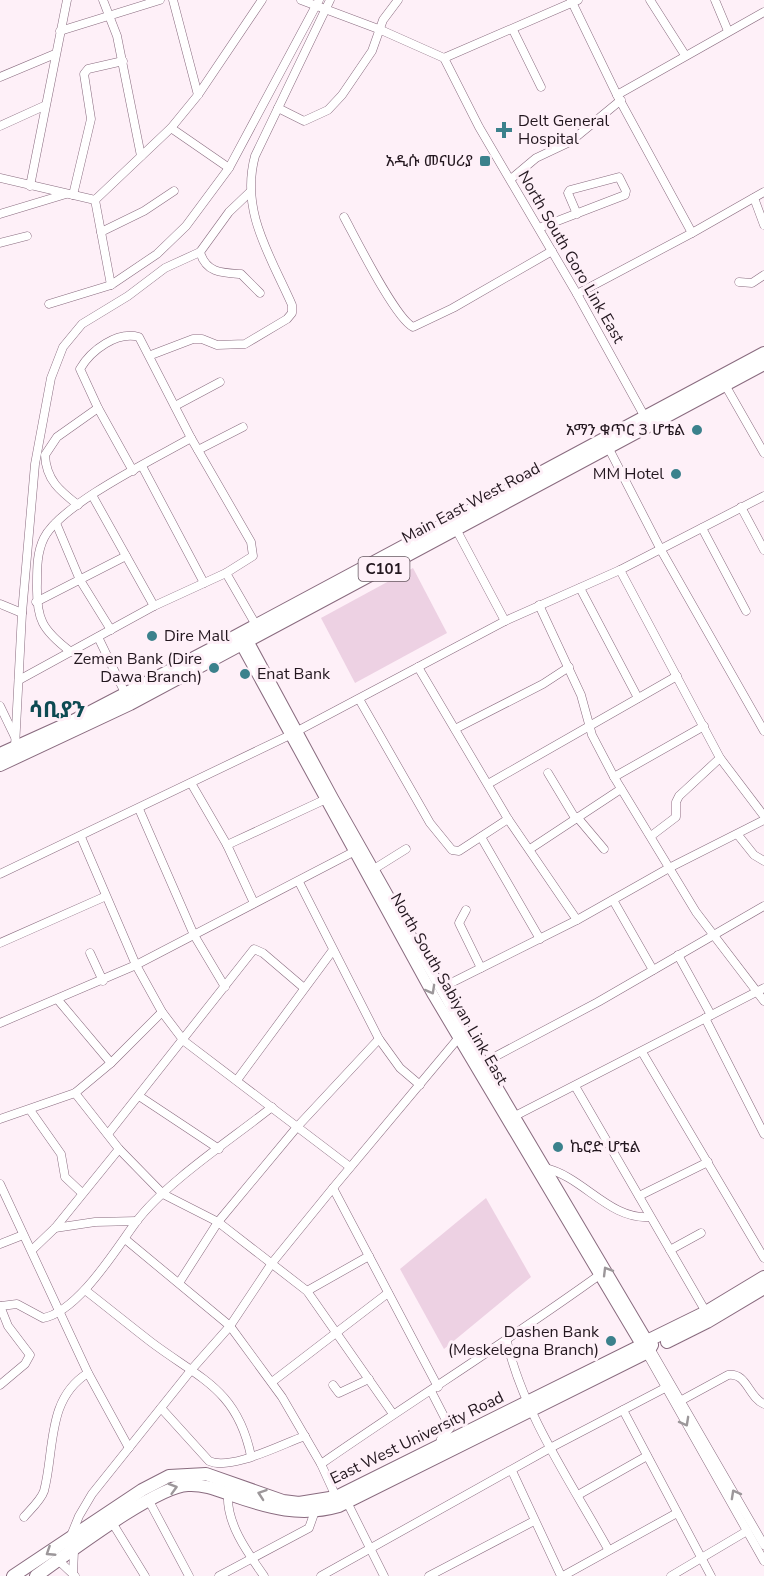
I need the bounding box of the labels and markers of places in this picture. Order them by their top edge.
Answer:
place label: Delt General Hospital [518,110,610,150]
marker: Delt General Hospital [495,121,513,139]
place label: አዲሱ መናሀሪያ [386,150,473,172]
marker: አዲሱ መናሀሪያ [478,154,492,168]
place label: አማን ቁጥር 3 ሆቴል [566,419,685,441]
marker: አማን ቁጥር 3 ሆቴል [690,423,704,437]
place label: MM Hotel [593,463,664,485]
marker: MM Hotel [669,467,683,481]
place label: Dire Mall [164,625,230,647]
marker: Dire Mall [145,629,159,643]
place label: Zemen Bank (Dire Dawa Branch) [74,648,202,688]
marker: Zemen Bank (Dire Dawa Branch) [207,661,221,675]
place label: Enat Bank [257,663,331,685]
marker: Enat Bank [238,667,252,681]
place label: ኬሮድ ሆቴል [570,1136,641,1158]
marker: ኬሮድ ሆቴል [551,1140,565,1154]
place label: Dashen Bank (Meskelegna Branch) [448,1321,600,1361]
marker: Dashen Bank (Meskelegna Branch) [604,1334,618,1348]

